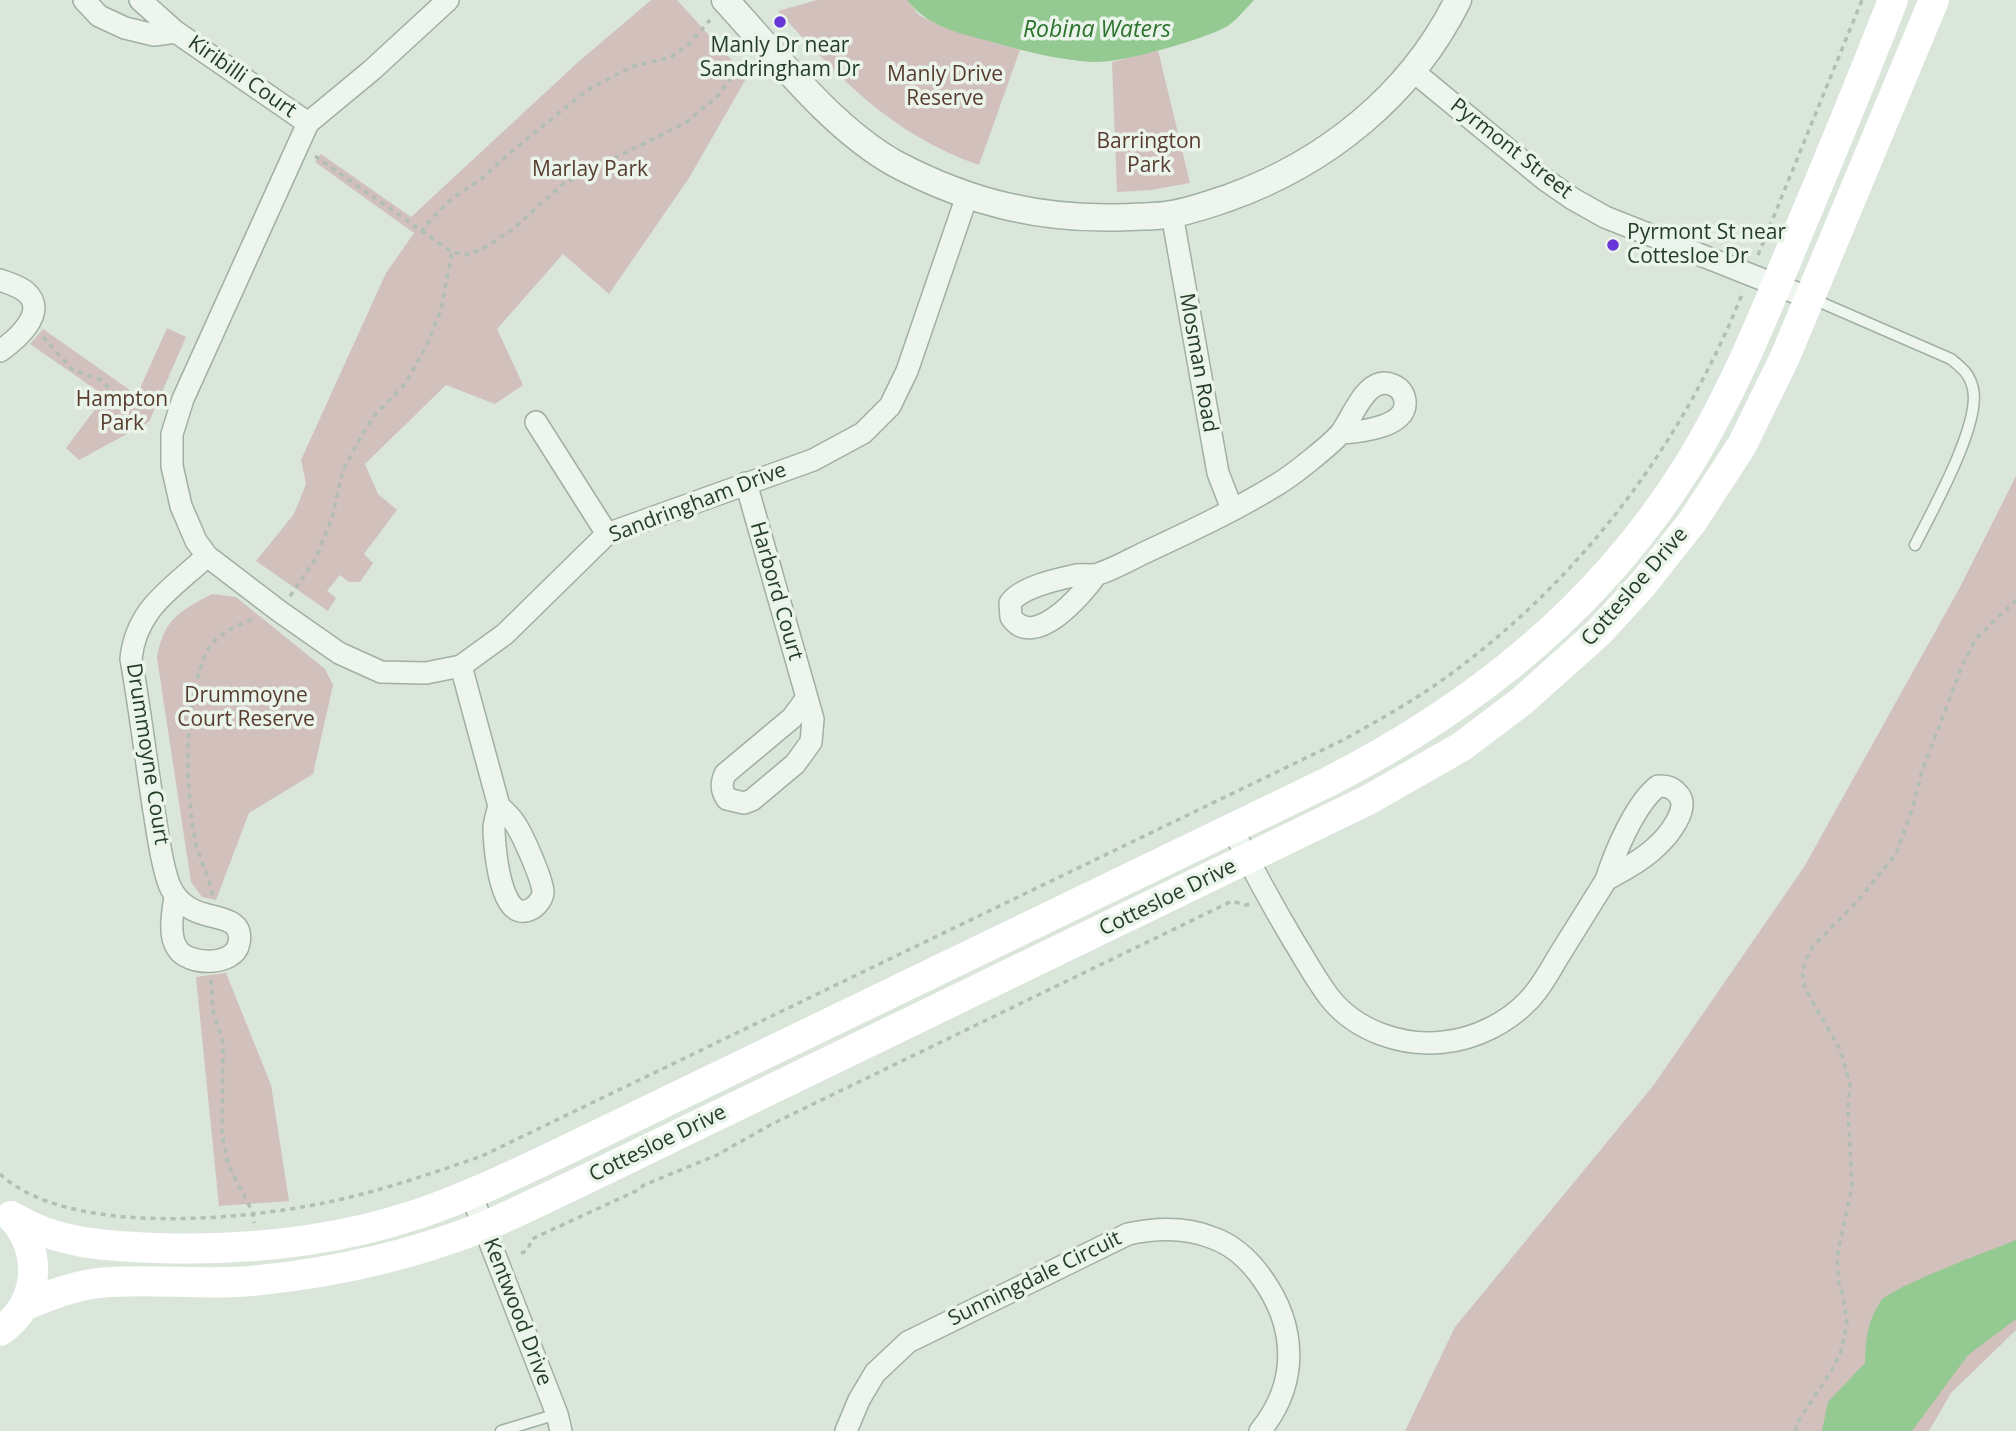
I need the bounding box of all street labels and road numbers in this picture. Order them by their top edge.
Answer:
street label: Kiribilli Court [183,30,301,124]
street label: Pyrmont Street [1445,93,1577,205]
street label: Mosman Road [1173,291,1223,435]
street label: Sandringham Drive [606,458,790,548]
street label: Harbord Court [744,519,808,663]
street label: Cottesloe Drive [1577,522,1693,652]
street label: Drummoyne Court [120,661,174,847]
street label: Cottesloe Drive [1095,854,1241,942]
street label: Cottesloe Drive [585,1100,731,1188]
street label: Sunningdale Circuit [944,1226,1126,1332]
street label: Kentwood Drive [477,1235,557,1389]

